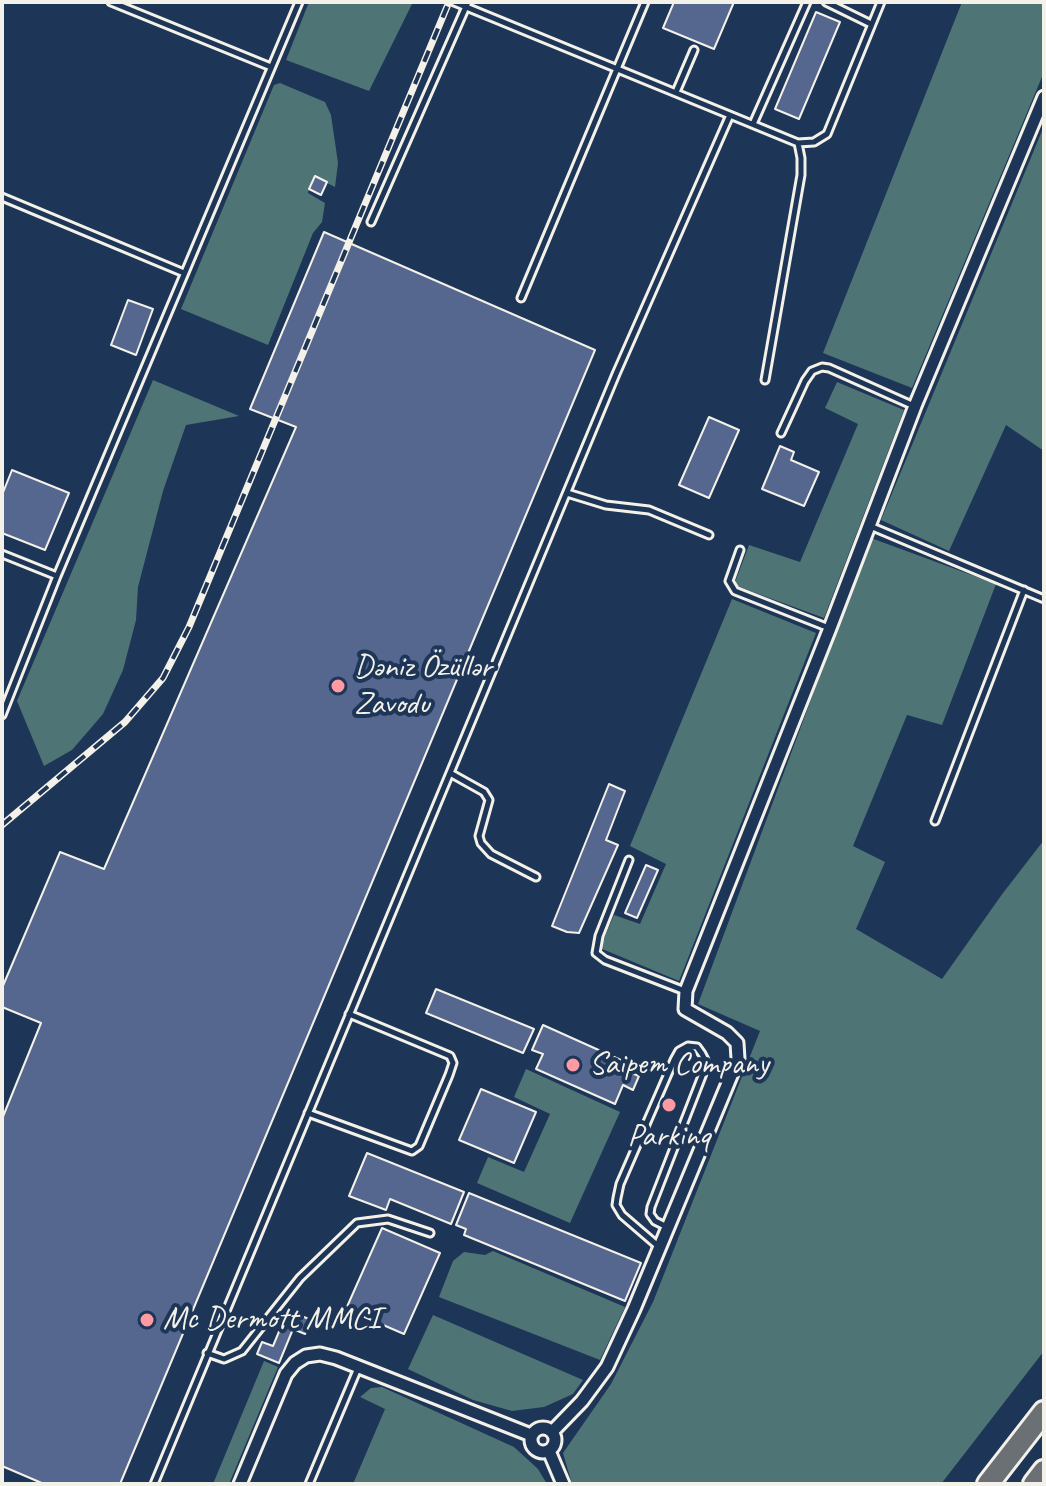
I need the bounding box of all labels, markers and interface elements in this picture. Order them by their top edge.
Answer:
place label: Dəniz Özüllər Zavodu [354,649,492,724]
marker: Dəniz Özüllər Zavodu [329,677,347,695]
place label: Saipem Company [589,1046,769,1084]
marker: Saipem Company [564,1056,582,1074]
marker: Parkinq [660,1096,678,1114]
place label: Parkinq [627,1118,711,1156]
place label: Mc Dermott MMCI [163,1301,380,1339]
marker: Mc Dermott MMCI [138,1311,156,1329]

